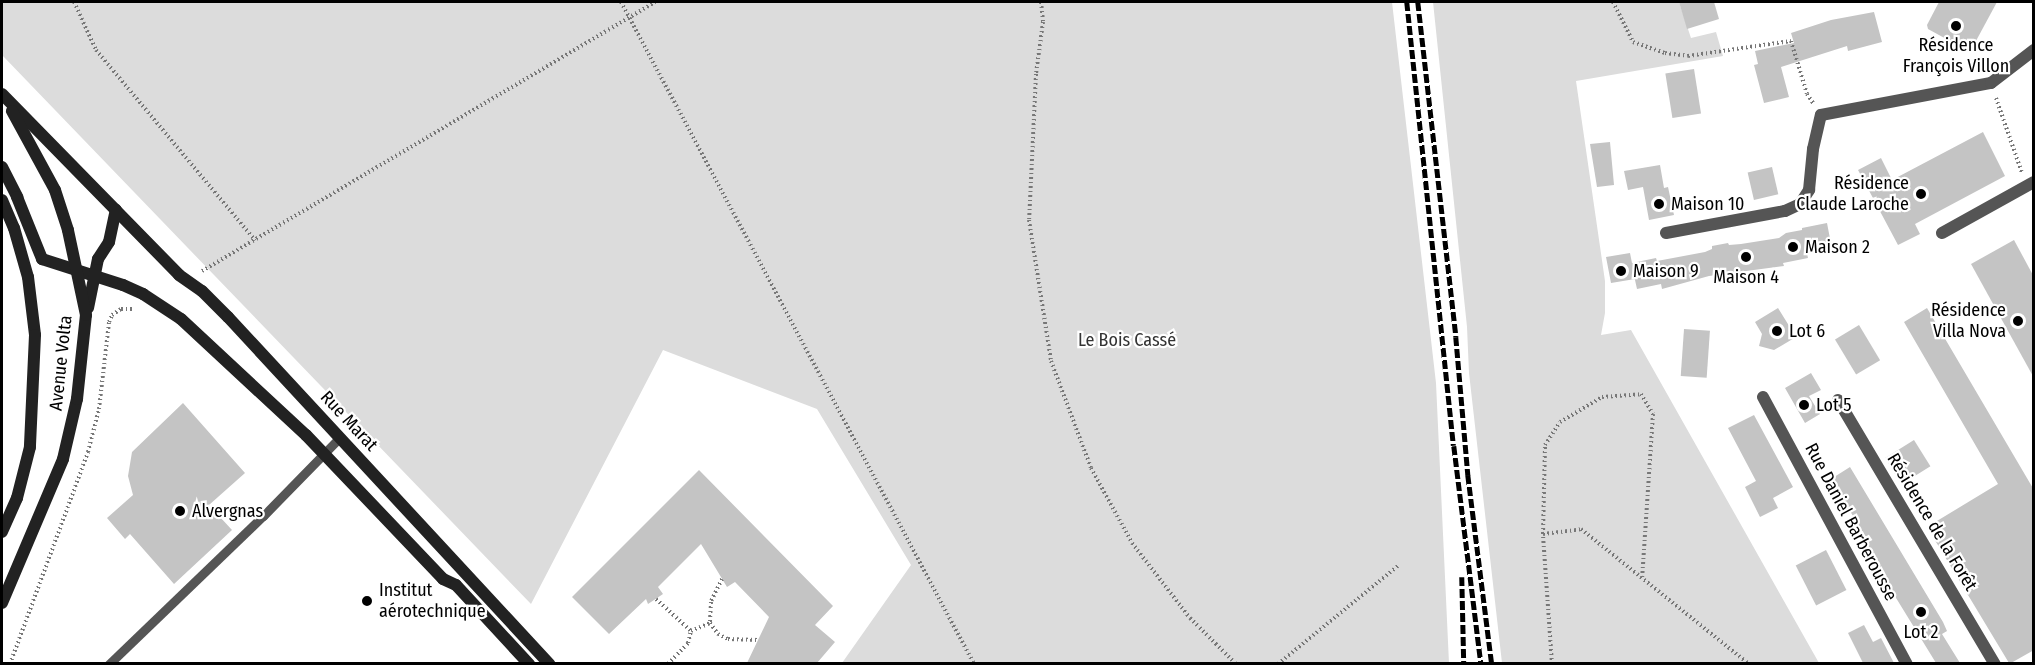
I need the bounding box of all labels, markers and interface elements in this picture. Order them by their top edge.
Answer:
marker: Résidence François Villon [1949,19,1963,33]
place label: Résidence François Villon [1903,35,2009,78]
place label: Résidence Claude Laroche [1796,173,1909,216]
marker: Résidence Claude Laroche [1914,187,1928,201]
place label: Maison 10 [1671,193,1744,215]
marker: Maison 10 [1652,197,1666,211]
place label: Maison 2 [1805,236,1870,258]
marker: Maison 2 [1786,240,1800,254]
marker: Maison 4 [1739,250,1753,264]
place label: Maison 9 [1633,260,1699,282]
marker: Maison 9 [1614,264,1628,278]
place label: Maison 4 [1713,266,1779,288]
place label: Résidence Villa Nova [1931,300,2006,342]
street label: Avenue Volta [45,314,77,412]
marker: Résidence Villa Nova [2011,314,2025,328]
place label: Lot 6 [1789,320,1825,342]
marker: Lot 6 [1770,324,1784,338]
park label: Le Bois Cassé [1078,329,1176,351]
street label: Rue Marat [316,386,382,456]
place label: Lot 5 [1816,394,1851,416]
marker: Lot 5 [1797,398,1811,412]
street label: Rue Daniel Barberousse [1800,439,1902,605]
street label: Résidence de la Forêt [1882,449,1982,595]
place label: Alvergnas [192,500,263,522]
marker: Alvergnas [173,504,187,518]
place label: Institut aérotechnique [379,580,486,622]
marker: Institut aérotechnique [360,594,374,608]
marker: Lot 2 [1914,605,1928,619]
place label: Lot 2 [1903,621,1939,643]

